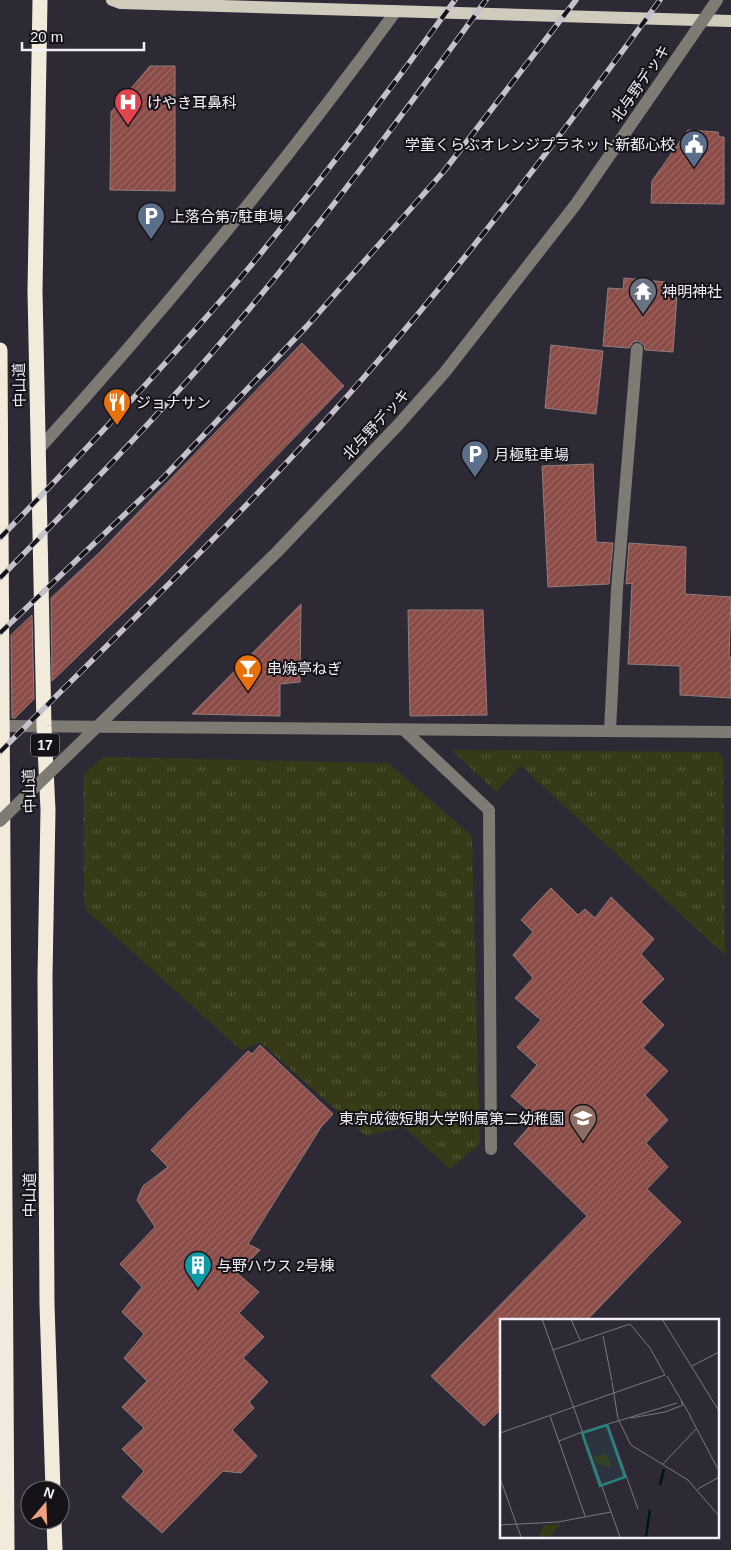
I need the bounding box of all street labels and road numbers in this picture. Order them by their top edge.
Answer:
street label: 北与野デッキ [607,41,673,125]
street label: 中山道 [10,362,28,408]
street label: 北与野デッキ [339,385,413,463]
road number: 17 [31,734,59,756]
street label: 中山道 [20,768,38,814]
street label: 中山道 [21,1172,38,1218]

